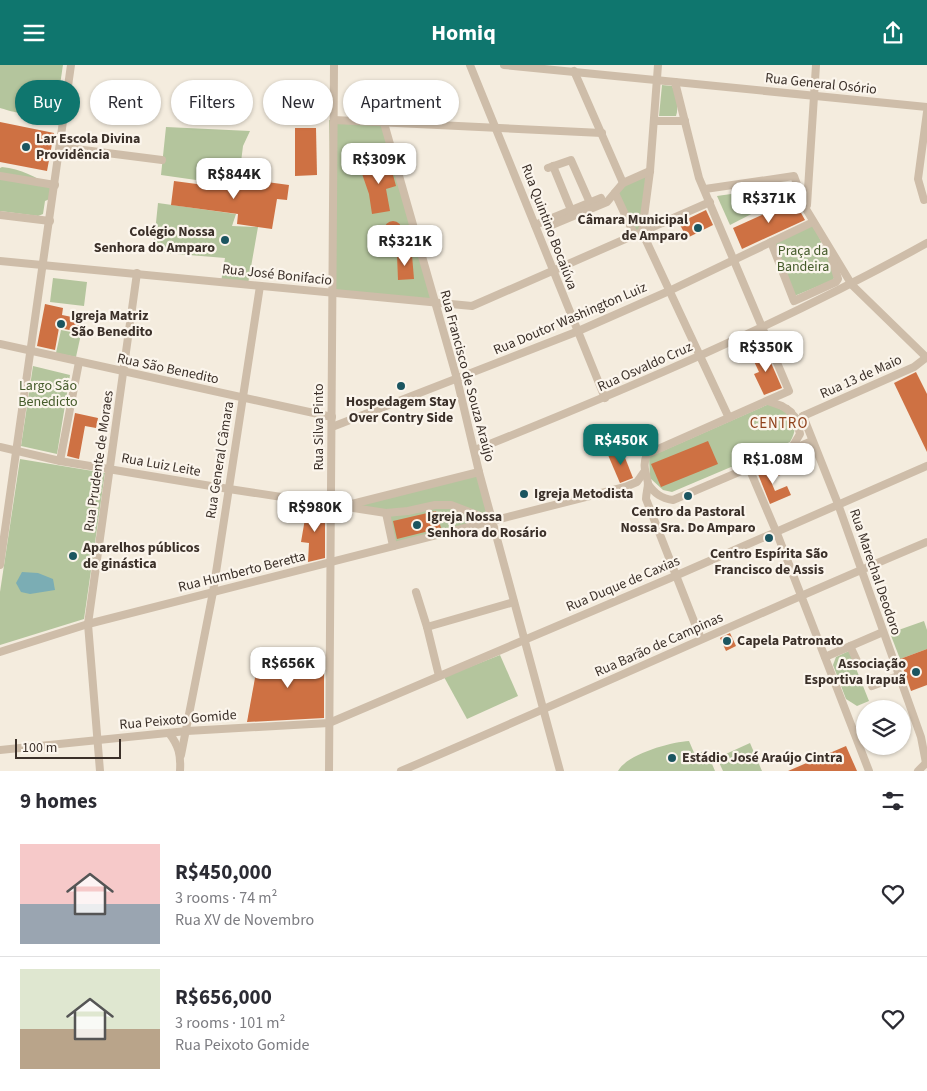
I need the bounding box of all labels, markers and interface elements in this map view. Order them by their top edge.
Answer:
text: Homiq [431,17,496,49]
icon: menu [20,19,48,47]
icon: share [879,19,907,47]
street label: Rua General Osório [764,68,878,100]
chip: Buy [15,80,80,125]
chip: Rent [90,80,161,125]
chip: Filters [171,80,253,125]
chip: New [263,80,333,125]
chip: Apartment [343,80,459,125]
place label: Lar Escola Divina Providência [36,129,140,165]
marker: Lar Escola Divina Providência [20,141,32,153]
pin: R$309K [338,143,420,185]
text: R$309K [352,148,406,170]
pin: R$844K [193,157,275,200]
street label: Rua Quintino Bocaiúva [516,161,582,293]
text: R$844K [207,163,261,185]
pin: R$371K [728,181,810,224]
text: R$371K [742,187,796,209]
place label: Câmara Municipal de Amparo [578,210,688,246]
place label: Colégio Nossa Senhora do Amparo [94,222,215,258]
marker: Câmara Municipal de Amparo [692,222,704,234]
pin: R$321K [364,225,446,267]
text: R$321K [378,230,432,252]
marker: Colégio Nossa Senhora do Amparo [219,234,231,246]
park label: Praça da Bandeira [777,241,829,277]
street label: Rua José Bonifacio [221,259,333,291]
street label: Rua Doutor Washington Luiz [490,278,650,360]
street label: Rua Francisco de Souza Araújo [434,288,500,464]
place label: Igreja Matriz São Benedito [71,306,153,342]
marker: Igreja Matriz São Benedito [55,318,67,330]
pin: R$350K [725,331,807,373]
text: R$350K [739,336,793,358]
street label: Rua Osvaldo Cruz [594,337,696,397]
street label: Rua São Benedito [115,348,221,390]
street label: Rua 13 de Maio [817,350,905,404]
park label: Largo São Benedicto [18,376,78,412]
marker: Hospedagem Stay Over Contry Side [395,380,407,392]
street label: Rua Silva Pinto [309,383,329,471]
street label: Rua Prudente de Moraes [79,389,119,533]
place label: Hospedagem Stay Over Contry Side [346,392,457,428]
street label: Rua General Câmara [201,400,239,520]
district label: CENTRO [750,413,808,434]
pin: R$450K [580,423,662,466]
text: R$450K [594,429,648,451]
pin: R$1.08M [727,443,819,485]
street label: Rua Luiz Leite [120,448,202,482]
text: R$1.08M [743,448,803,470]
place label: Igreja Metodista [534,484,633,504]
marker: Igreja Metodista [518,488,530,500]
marker: Centro da Pastoral Nossa Sra. Do Amparo [682,490,694,502]
pin: R$980K [274,491,356,533]
text: R$980K [288,496,342,518]
place label: Centro da Pastoral Nossa Sra. Do Amparo [621,502,756,538]
street label: Rua Marechal Deodoro [844,506,906,638]
place label: Igreja Nossa Senhora do Rosário [427,507,547,543]
marker: Igreja Nossa Senhora do Rosário [411,519,423,531]
marker: Centro Espírita São Francisco de Assis [763,532,775,544]
place label: Aparelhos públicos de ginástica [82,538,200,574]
place label: Centro Espírita São Francisco de Assis [710,544,828,580]
street label: Rua Humberto Beretta [176,546,308,598]
marker: Aparelhos públicos de ginástica [67,550,79,562]
street label: Rua Duque de Caxias [563,551,683,617]
street label: Rua Barão de Campinas [592,608,727,682]
place label: Capela Patronato [737,631,844,651]
marker: Capela Patronato [721,635,733,647]
pin: R$656K [247,647,329,689]
text: R$656K [261,652,315,674]
place label: Associação Esportiva Irapuã [804,654,906,690]
marker: Associação Esportiva Irapuã [910,666,922,678]
map controls [856,700,911,755]
button: layers [856,700,911,755]
street label: Rua Peixoto Gomide [119,705,238,735]
scale bar [15,736,121,759]
text: 100 m [22,738,57,758]
place label: Estádio José Araújo Cintra [682,748,843,768]
marker: Estádio José Araújo Cintra [666,752,678,764]
text: 9 homes [20,786,97,816]
icon: filters [879,787,907,815]
text: R$450,000 [175,857,272,887]
icon: home [60,864,120,924]
icon: heart [879,880,907,908]
text: 3 rooms · 74 m² [175,887,277,909]
text: Rua XV de Novembro [175,909,314,931]
text: R$656,000 [175,982,272,1012]
icon: home [60,989,120,1049]
icon: heart [879,1005,907,1033]
text: 3 rooms · 101 m² [175,1012,285,1034]
text: Rua Peixoto Gomide [175,1034,310,1056]

